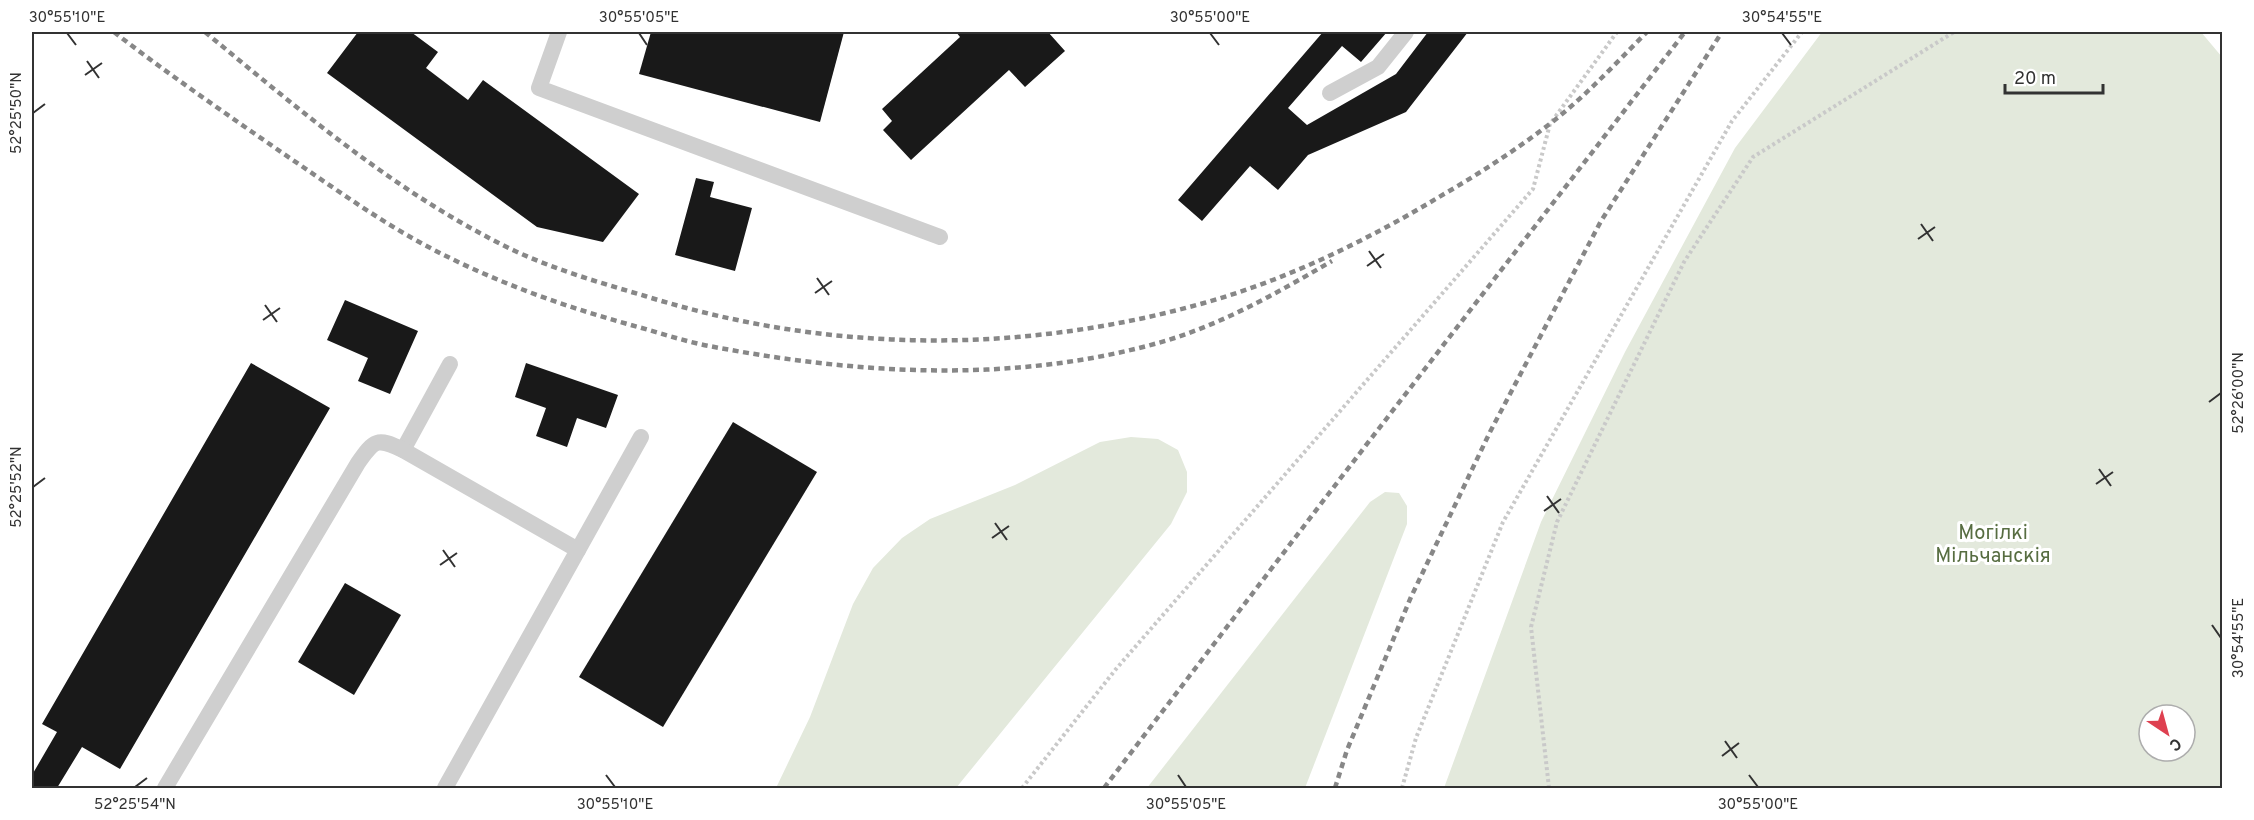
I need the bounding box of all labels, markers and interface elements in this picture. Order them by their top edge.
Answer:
text: 30°55'10"E [29,9,105,28]
text: 30°55'05"E [599,9,679,28]
text: 30°55'00"E [1170,9,1250,28]
text: 30°54'55"E [1742,9,1822,28]
scale bar [2005,57,2102,95]
text: 20 m [2014,68,2056,91]
text: 52°25'50"N [8,72,27,154]
text: 52°26'00"N [2230,352,2249,434]
text: 52°25'52"N [8,446,27,528]
park label: Могілкі Мільчанскія [1935,521,2051,570]
text: 30°54'55"E [2230,598,2249,678]
north arrow [2137,703,2197,763]
text: С [2165,732,2185,755]
text: 52°25'54"N [94,796,176,815]
text: 30°55'10"E [577,796,653,815]
text: 30°55'05"E [1146,796,1226,815]
text: 30°55'00"E [1718,796,1798,815]

